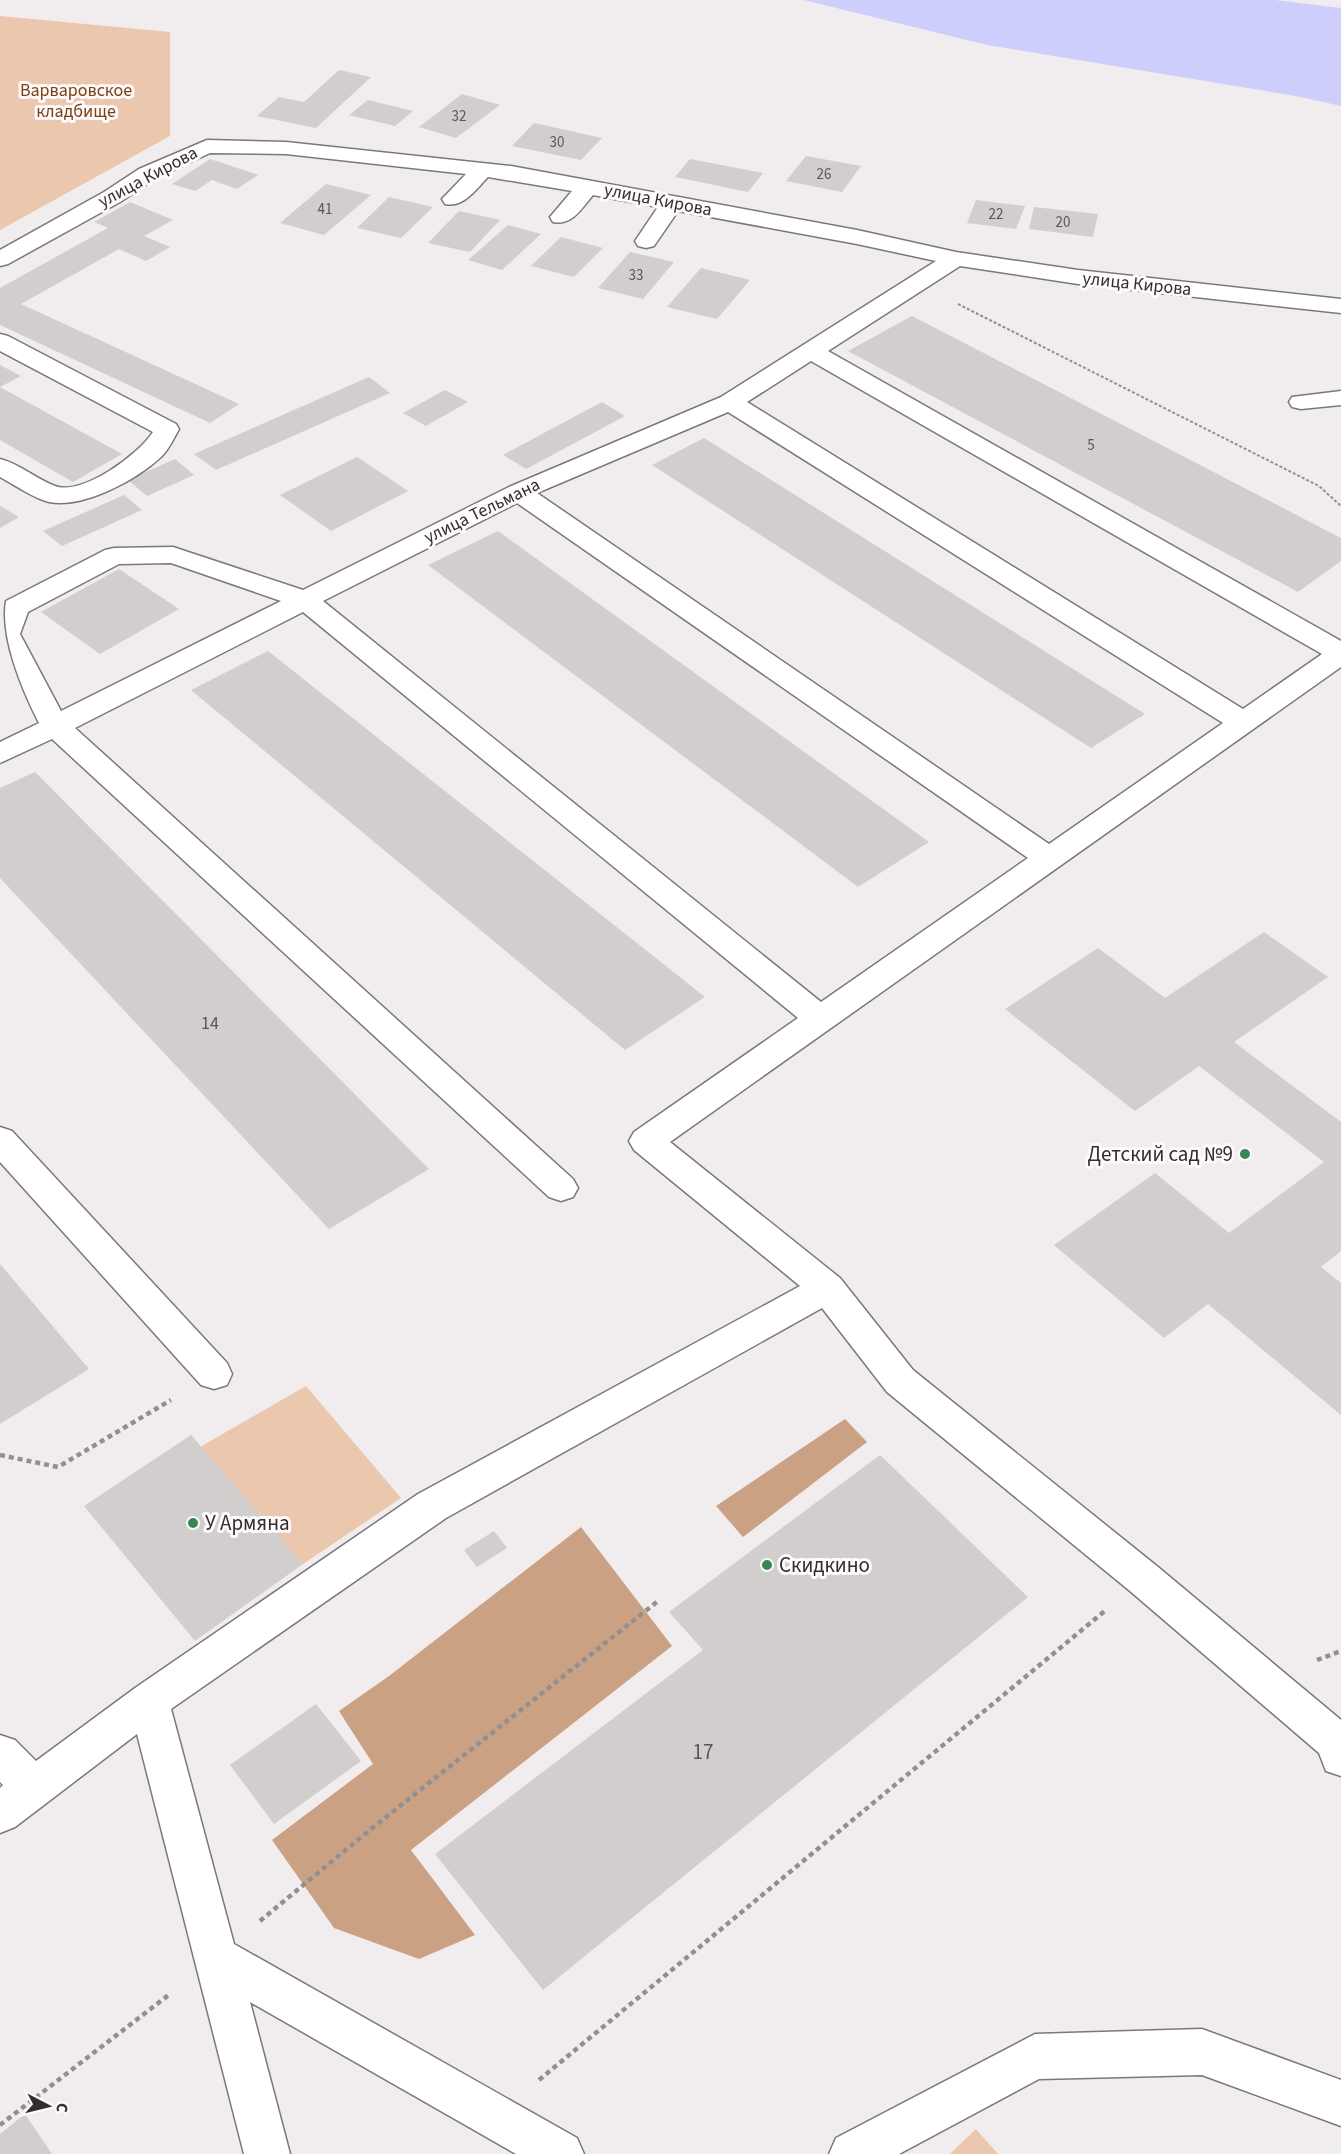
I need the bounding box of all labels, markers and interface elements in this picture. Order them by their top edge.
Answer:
park label: Варваровское кладбище [20,78,132,124]
house number: 32 [452,106,466,127]
house number: 30 [550,132,564,153]
street label: улица Кирова [94,140,202,214]
house number: 26 [817,164,831,185]
street label: улица Кирова [602,177,714,223]
house number: 41 [318,199,332,220]
house number: 22 [989,204,1003,225]
house number: 20 [1056,212,1070,233]
house number: 33 [629,265,643,286]
street label: улица Кирова [1081,266,1193,302]
house number: 5 [1087,435,1095,456]
street label: улица Тельмана [420,472,544,550]
house number: 14 [201,1011,219,1036]
place label: Детский сад №9 [1087,1139,1233,1169]
marker: Детский сад №9 [1238,1147,1252,1161]
place label: У Армяна [205,1508,290,1538]
marker: У Армяна [186,1516,200,1530]
place label: Скидкино [779,1550,870,1580]
marker: Скидкино [760,1558,774,1572]
house number: 17 [693,1737,713,1767]
north arrow [18,2076,78,2136]
text: С [50,2102,73,2114]

